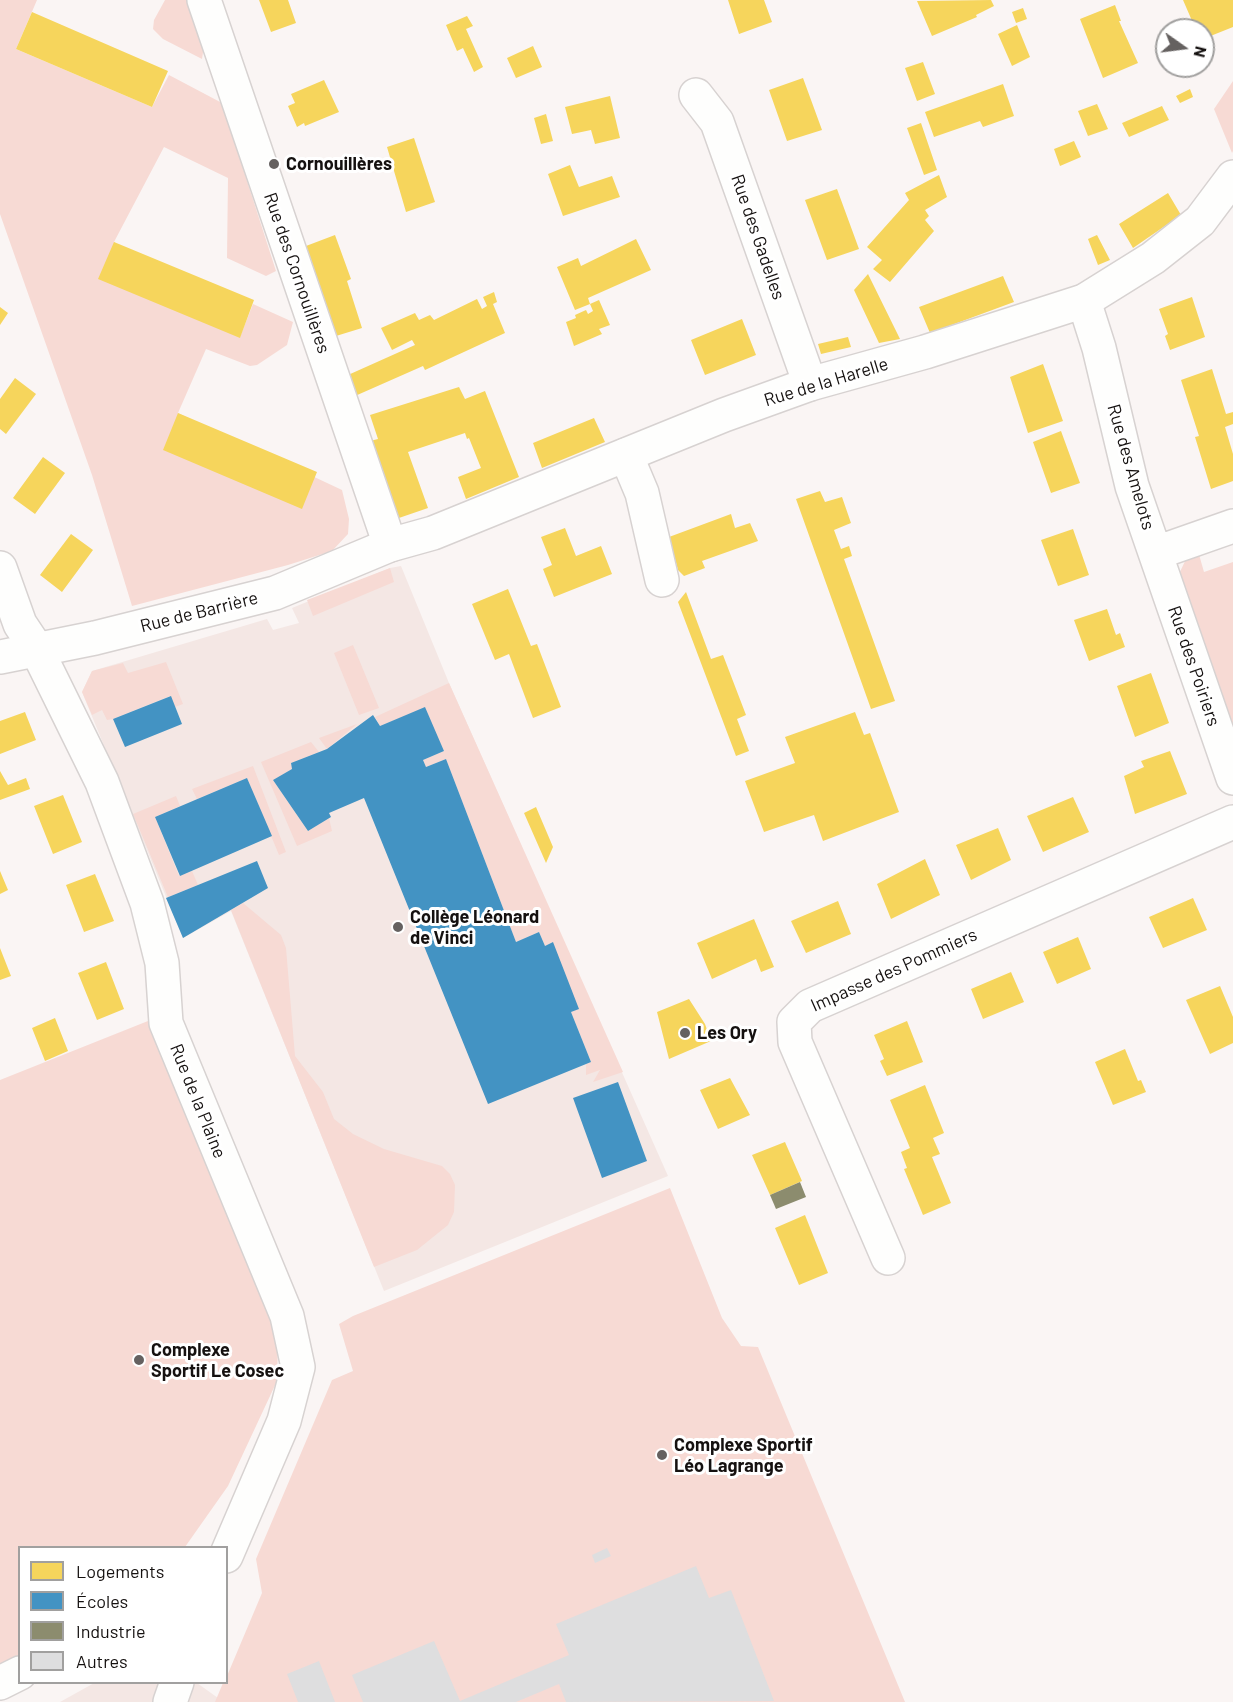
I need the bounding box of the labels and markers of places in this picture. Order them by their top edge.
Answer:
place label: Cornouillères [286,153,392,175]
marker: Cornouillères [267,157,281,171]
place label: Collège Léonard de Vinci [410,906,539,948]
marker: Collège Léonard de Vinci [391,920,405,934]
place label: Les Ory [697,1022,757,1044]
marker: Les Ory [678,1026,692,1040]
place label: Complexe Sportif Le Cosec [151,1339,284,1382]
marker: Complexe Sportif Le Cosec [132,1353,146,1367]
place label: Complexe Sportif Léo Lagrange [674,1434,813,1476]
marker: Complexe Sportif Léo Lagrange [655,1448,669,1462]

